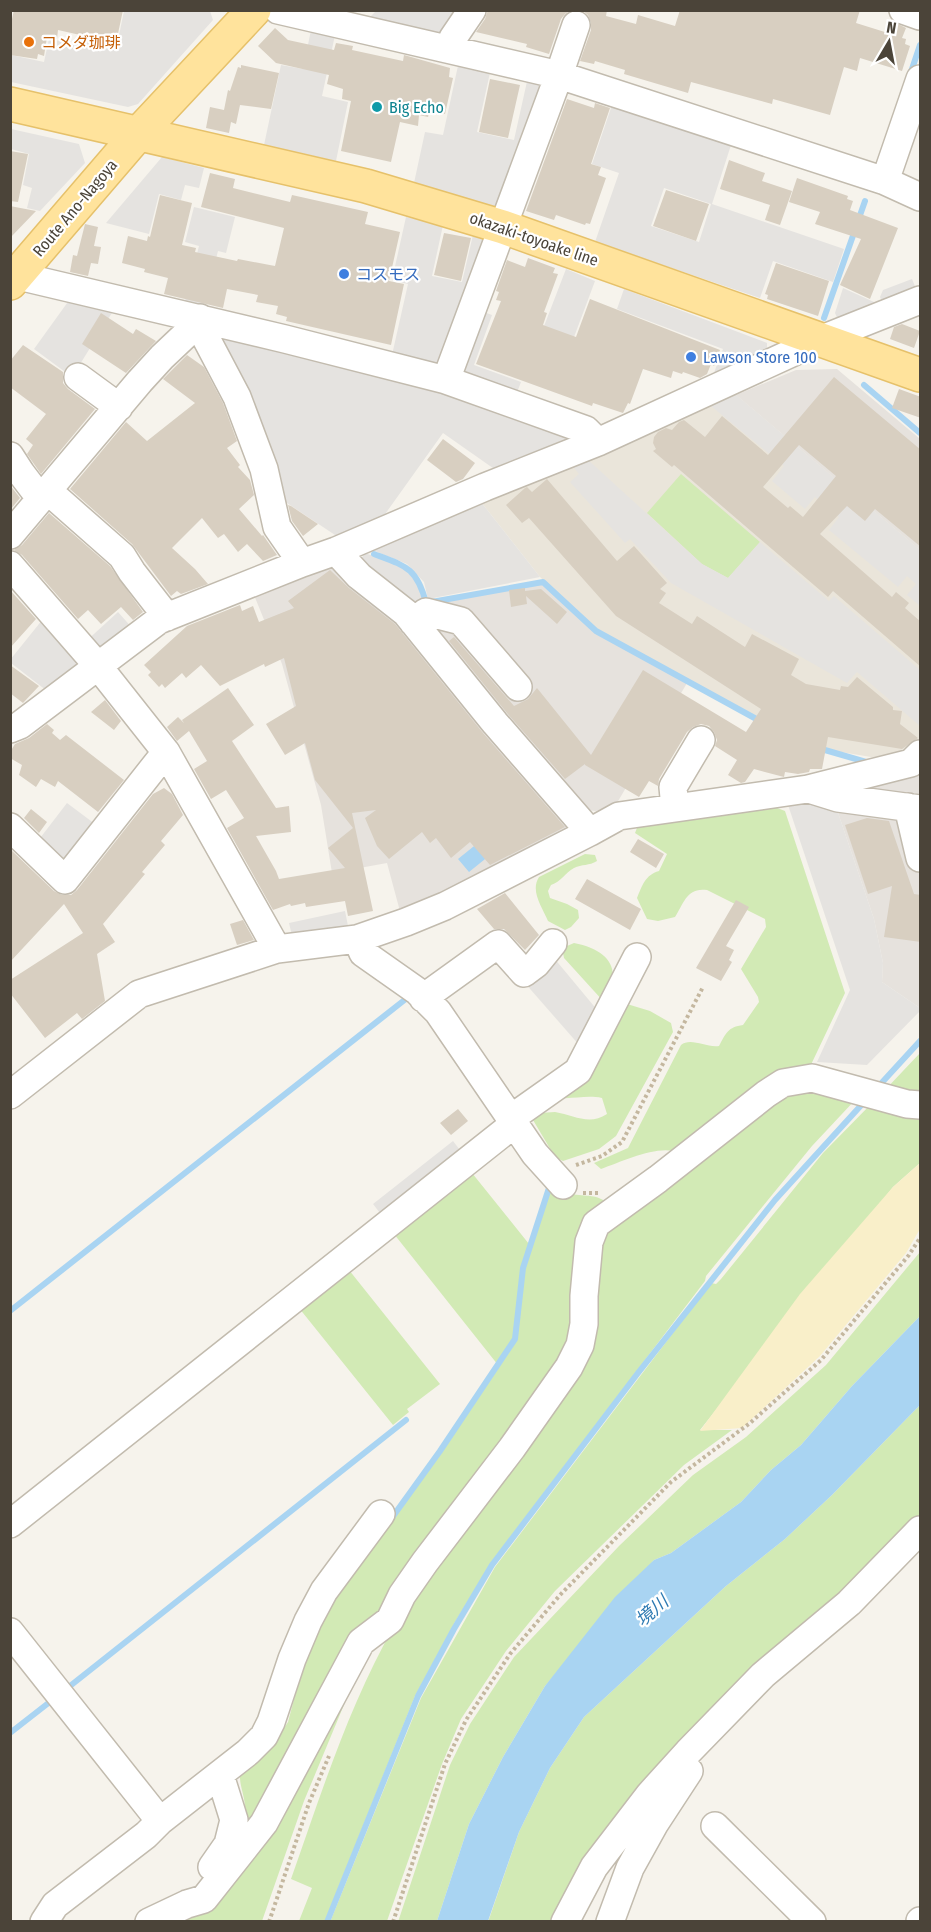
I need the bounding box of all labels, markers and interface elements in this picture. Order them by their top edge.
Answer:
north arrow [859,12,919,72]
text: N [885,18,898,38]
place label: コメダ珈琲 [41,33,121,52]
marker: コメダ珈琲 [22,35,36,49]
place label: Big Echo [389,98,444,117]
marker: Big Echo [370,100,384,114]
street label: Route Ano-Nagoya [29,155,121,260]
street label: okazaki-toyoake line [467,208,601,270]
place label: コスモス [356,265,420,284]
marker: コスモス [337,267,351,281]
place label: Lawson Store 100 [703,348,817,367]
marker: Lawson Store 100 [684,350,698,364]
water label: 境川 [631,1590,674,1631]

